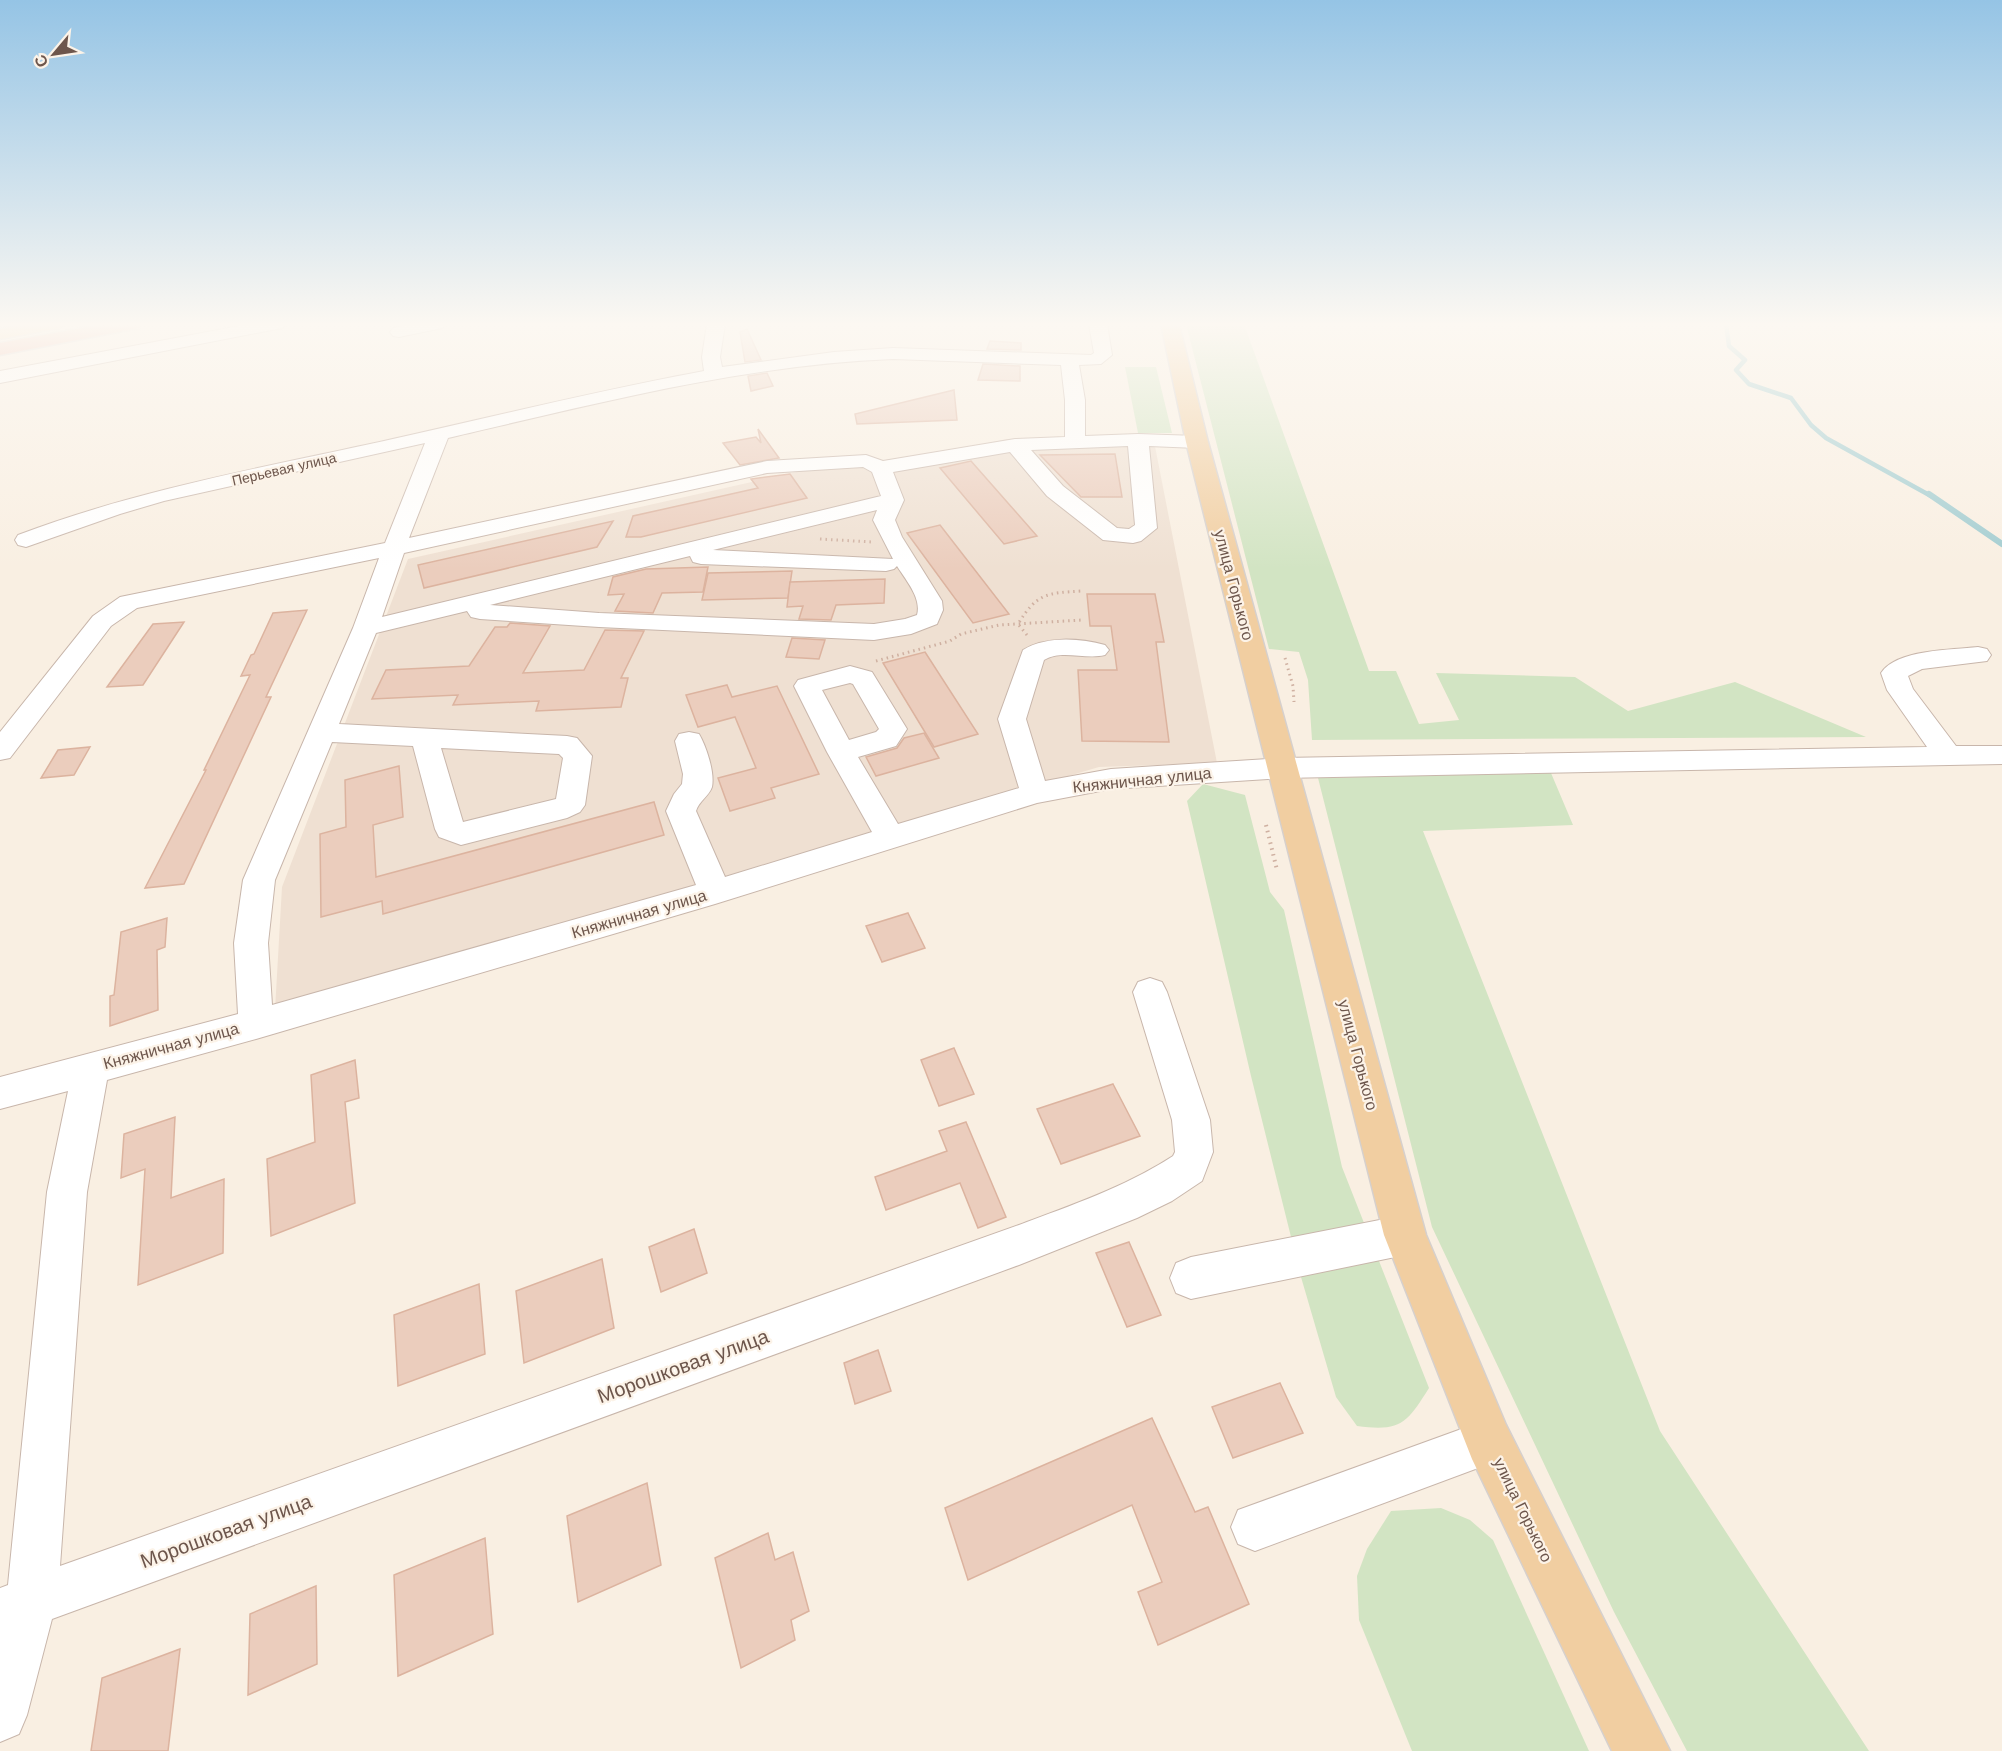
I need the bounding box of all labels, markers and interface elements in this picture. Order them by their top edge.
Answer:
north arrow [24,24,84,84]
text: С [30,51,52,71]
street label: Перьевая улица [230,449,338,489]
street label: улица Горького [1210,528,1258,642]
street label: Княжничная улица [1072,763,1212,797]
street label: Княжничная улица [569,886,709,942]
street label: улица Горького [1334,998,1382,1112]
street label: Княжничная улица [101,1019,241,1073]
street label: Морошковая улица [594,1324,773,1408]
street label: улица Горького [1490,1455,1556,1565]
street label: Морошковая улица [137,1489,316,1573]

